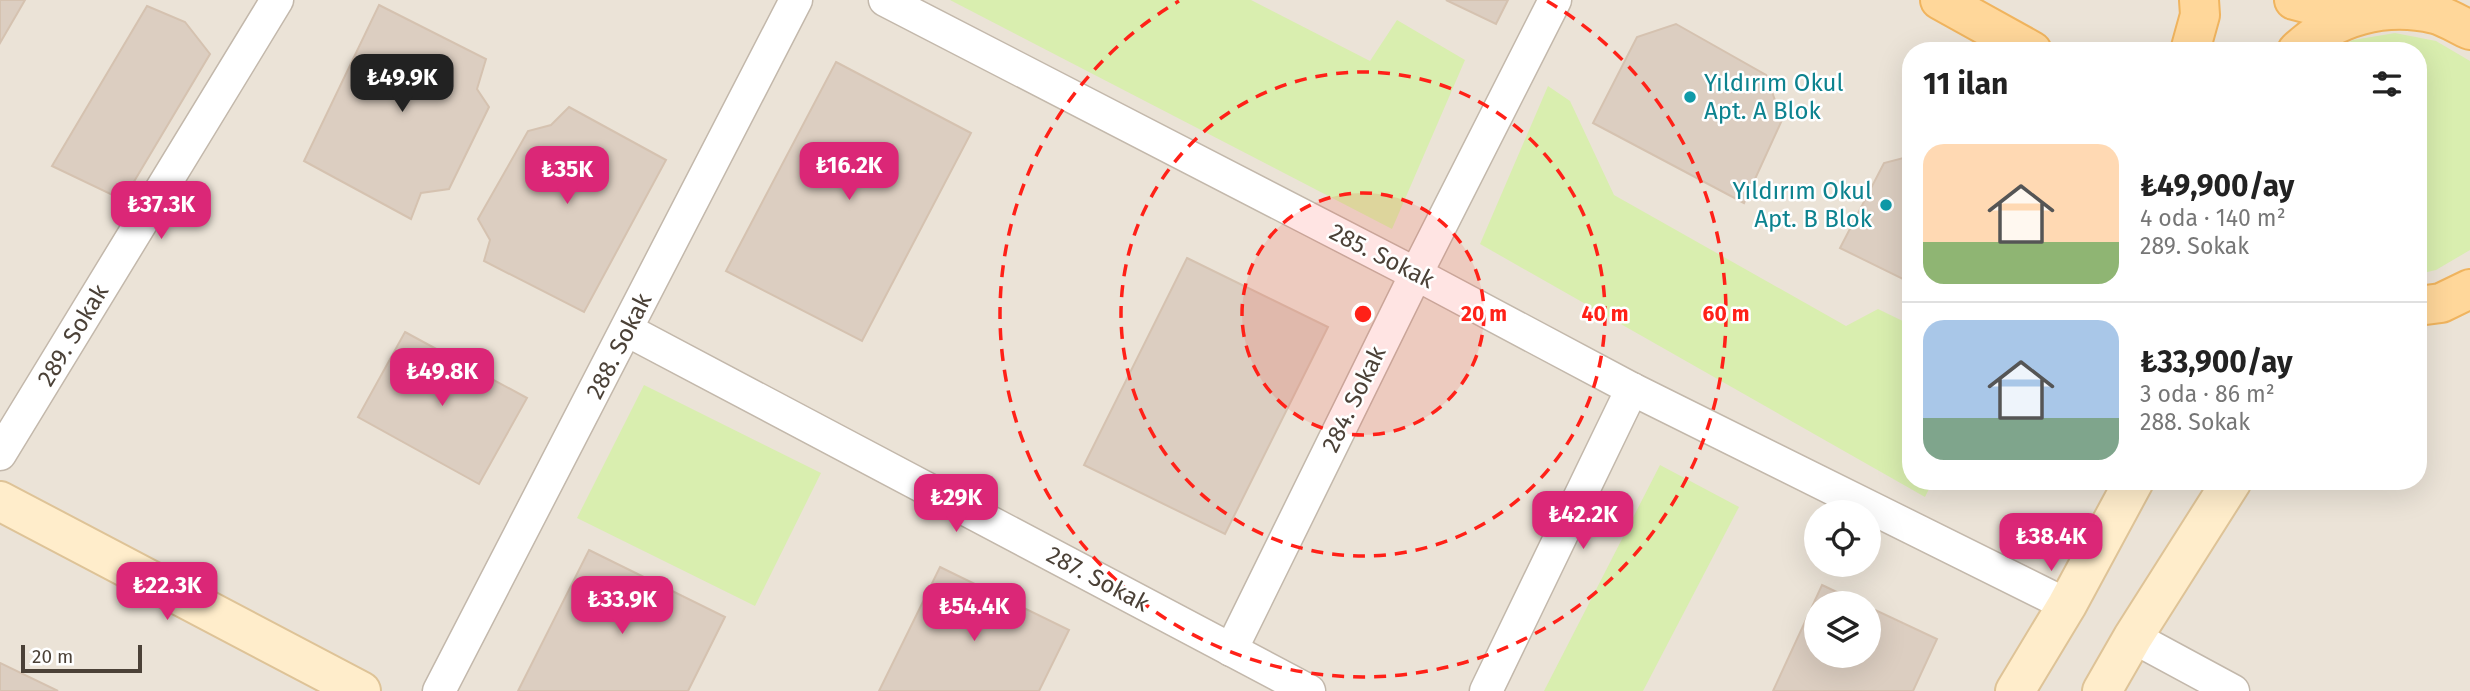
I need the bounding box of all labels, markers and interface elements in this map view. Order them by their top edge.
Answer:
pin: ₺49.9K [345,54,459,114]
text: ₺49.9K [367,63,437,91]
icon: filters [2368,65,2406,103]
text: 11 ilan [1923,66,2008,102]
place label: Yıldırım Okul Apt. A Blok [1704,69,1844,125]
marker: Yıldırım Okul Apt. A Blok [1682,89,1698,105]
pin: ₺16.2K [792,142,906,202]
pin: ₺35K [526,146,608,206]
text: ₺16.2K [816,151,882,179]
text: ₺35K [541,155,593,183]
text: ₺49,900/ay [2140,168,2294,204]
icon: home [1979,172,2063,256]
place label: Yıldırım Okul Apt. B Blok [1732,177,1873,233]
pin: ₺37.3K [104,182,218,241]
text: ₺37.3K [127,190,195,218]
marker: Yıldırım Okul Apt. B Blok [1878,197,1894,213]
text: 4 oda · 140 m² [2140,204,2286,232]
street label: 285. Sokak [1325,218,1440,295]
text: 289. Sokak [2140,232,2249,260]
street label: 289. Sokak [32,278,115,391]
street label: 288. Sokak [580,288,658,404]
text: 20 m [1461,301,1507,327]
text: 40 m [1582,301,1628,327]
text: 60 m [1703,301,1749,327]
centre of rings [1351,302,1375,326]
street label: 284. Sokak [1316,341,1392,457]
text: ₺33,900/ay [2140,344,2292,380]
pin: ₺49.8K [385,348,499,408]
icon: home [1979,348,2063,432]
text: ₺49.8K [406,357,478,385]
text: 3 oda · 86 m² [2140,380,2275,408]
text: 288. Sokak [2140,408,2250,436]
pin: ₺29K [915,475,997,534]
text: ₺29K [930,483,982,511]
pin: ₺42.2K [1526,491,1640,551]
text: ₺42.2K [1548,500,1618,528]
map controls [1804,500,1881,668]
button: locate [1804,500,1881,577]
pin: ₺38.4K [1994,514,2108,573]
text: ₺38.4K [2015,522,2087,550]
street label: 287. Sokak [1042,540,1155,618]
pin: ₺22.3K [110,562,224,622]
text: ₺22.3K [132,571,202,599]
pin: ₺33.9K [565,576,679,636]
pin: ₺54.4K [917,584,1031,643]
text: ₺33.9K [587,585,657,613]
button: layers [1804,591,1881,668]
text: ₺54.4K [939,592,1009,620]
scale bar [21,642,142,674]
text: 20 m [32,645,73,668]

